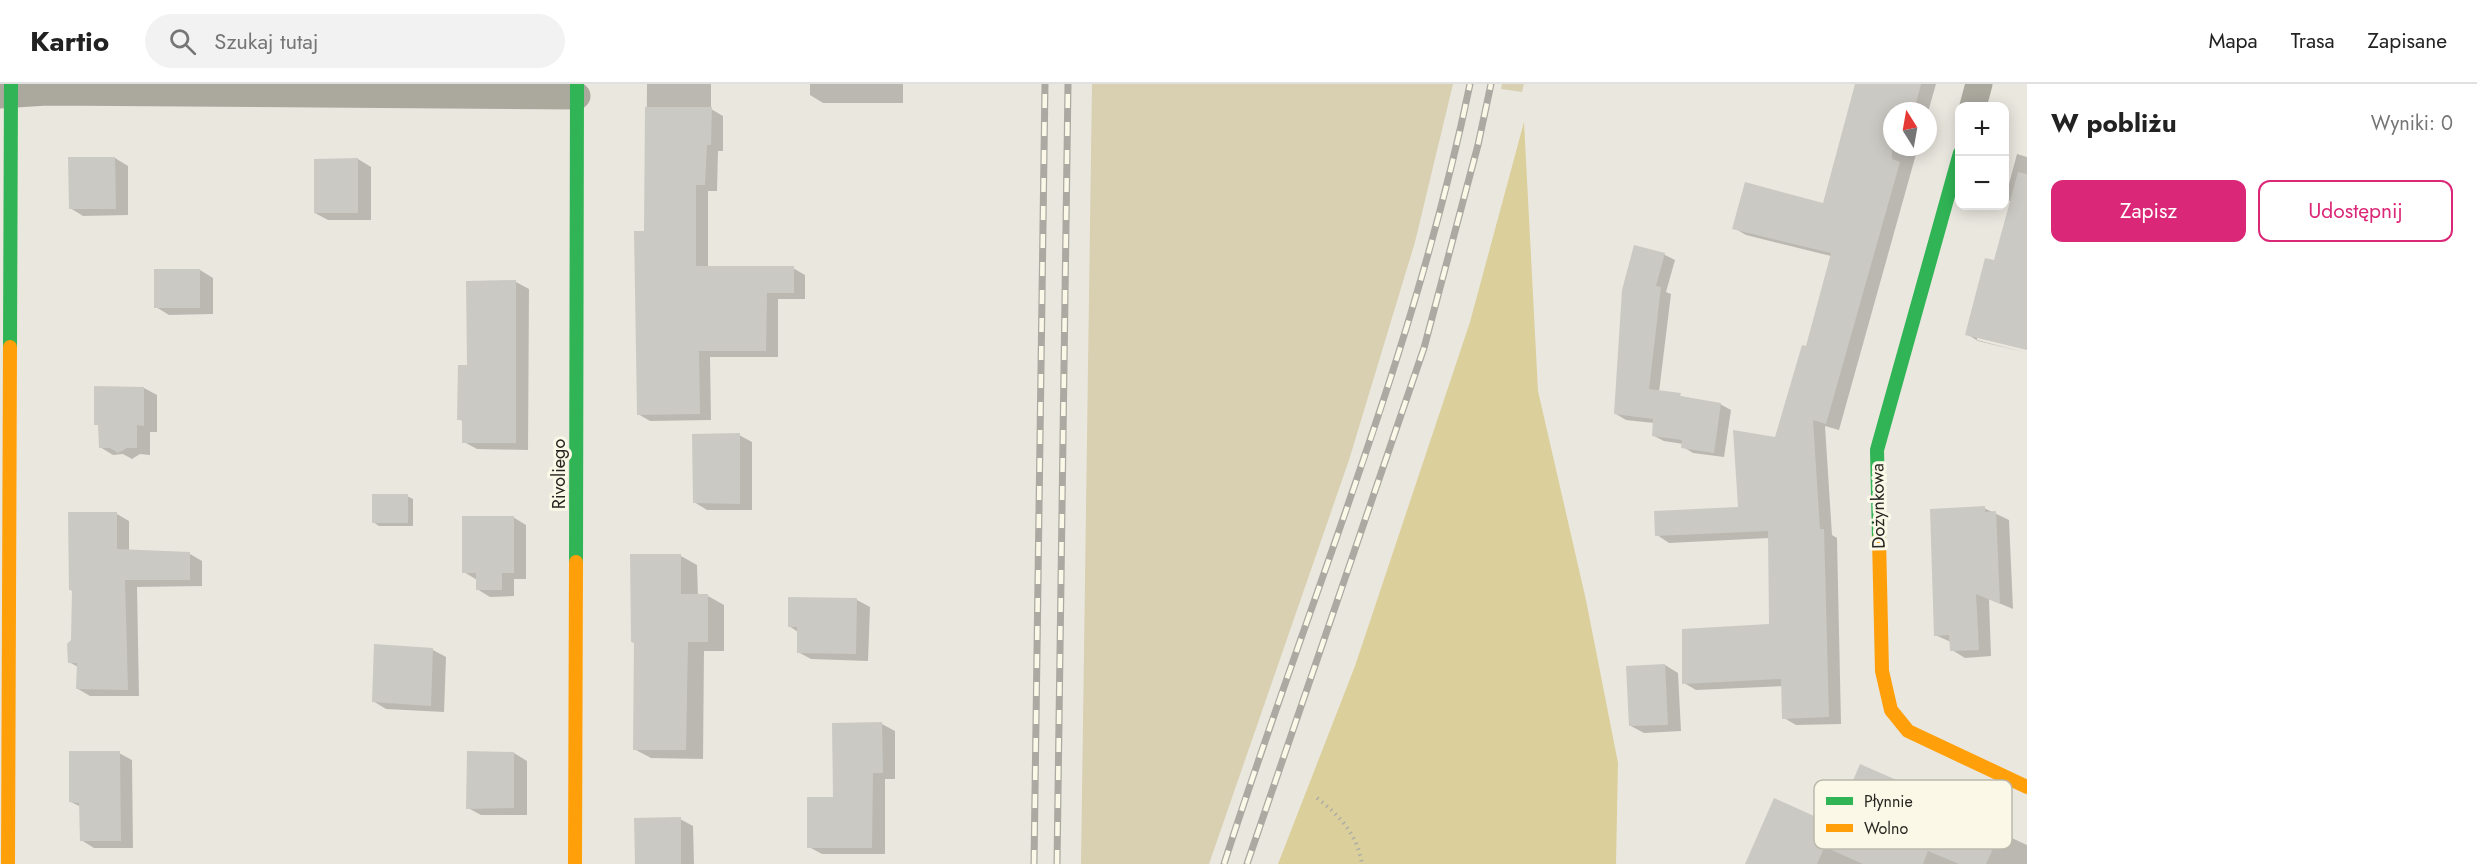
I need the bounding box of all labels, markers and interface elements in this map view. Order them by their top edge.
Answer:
search box [145,14,565,68]
text: Kartio [30,21,109,62]
icon: search [166,25,199,58]
text: Szukaj tutaj [214,25,318,57]
text: Mapa [2208,26,2258,56]
text: Trasa [2291,26,2335,56]
text: Zapisane [2368,26,2447,56]
north arrow [1883,102,1937,156]
map controls [1955,102,2009,210]
button: + [1955,102,2009,156]
text: W pobliżu [2051,104,2177,142]
text: Wyniki: 0 [2371,109,2453,138]
button: − [1955,156,2009,210]
button: Zapisz [2051,180,2246,242]
button: Udostępnij [2258,180,2453,242]
street label: Rivoliego [546,439,572,509]
street label: Dożynkowa [1864,463,1892,549]
legend [1814,780,2012,849]
text: Płynnie [1864,790,1913,813]
text: Wolno [1864,817,1908,840]

